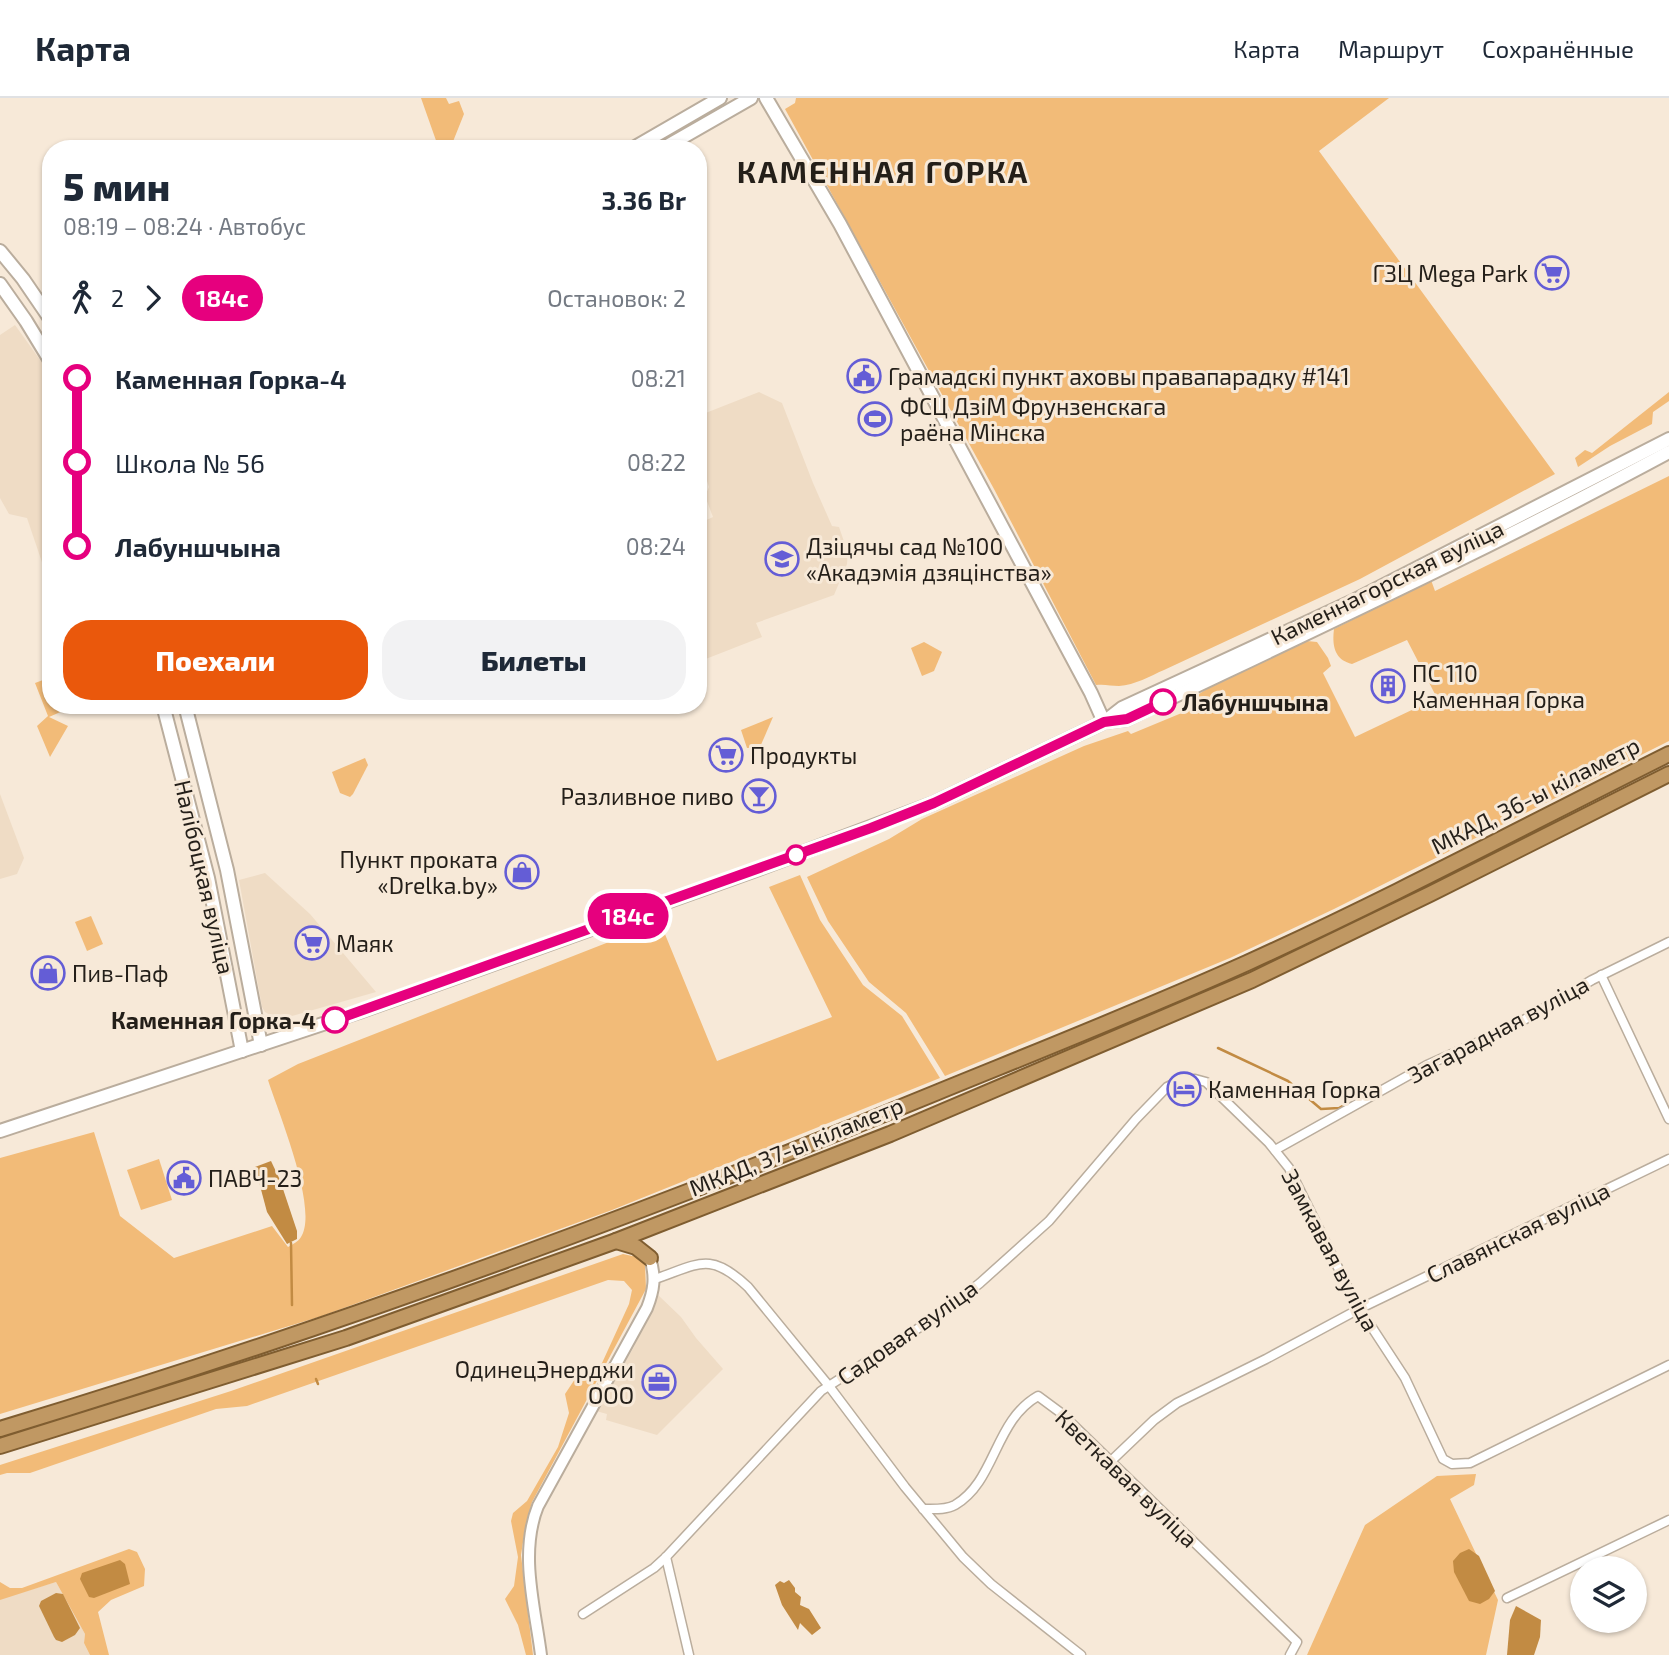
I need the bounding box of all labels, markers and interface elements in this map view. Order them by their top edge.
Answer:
text: Карта [35,28,131,68]
text: Карта [1233,34,1300,63]
text: Маршрут [1338,34,1444,63]
text: Сохранённые [1482,34,1634,63]
district label: КАМЕННАЯ ГОРКА [737,153,1029,189]
text: 5 мин [63,163,170,209]
text: 3.36 Br [601,184,686,215]
text: 08:19 – 08:24 · Автобус [63,212,306,240]
supermarket icon: ГЗЦ Mega Park [1533,254,1571,292]
place label: ГЗЦ Mega Park [1372,259,1528,287]
icon: walk [63,279,101,317]
icon: forward [134,279,172,317]
text: 184с [196,283,249,312]
text: 2 [111,284,124,312]
text: Остановок: 2 [547,284,686,312]
public building icon: Грамадскі пункт аховы правапарадку #141 [845,357,883,395]
place label: Грамадскі пункт аховы правапарадку #141 [888,362,1350,391]
text: Каменная Горка-4 [115,363,347,394]
text: 08:21 [631,364,686,392]
place label: ФСЦ ДзіМ Фрунзенскага раёна Мінска [900,392,1166,446]
sports icon: ФСЦ ДзіМ Фрунзенскага раёна Мінска [856,400,894,438]
text: Школа № 56 [115,447,265,478]
text: 08:22 [627,448,686,476]
street label: Каменнагорская вуліца [1266,513,1508,651]
text: Лабуншчына [115,531,281,562]
text: 08:24 [626,532,686,560]
place label: Дзіцячы сад №100 «Акадэмія дзяцінства» [806,532,1052,586]
school or university icon: Дзіцячы сад №100 «Акадэмія дзяцінства» [763,540,801,578]
button: Поехали [63,620,368,700]
button: Билеты [382,620,686,700]
place label: ПС 110 Каменная Горка [1412,659,1585,713]
building icon: ПС 110 Каменная Горка [1369,667,1407,705]
place label: Лабуншчына [1182,688,1329,716]
marker: Лабуншчына [1150,689,1176,715]
street label: МКАД, 36-ы кіламетр [1426,730,1644,860]
supermarket icon: Продукты [707,736,745,774]
place label: Продукты [750,741,857,770]
street label: Налібоцкая вуліца [168,777,241,977]
bar icon: Разливное пиво [740,777,778,815]
place label: Разливное пиво [561,782,734,810]
place label: Пункт проката «Drelka.by» [340,845,498,899]
unlabelled marker [786,845,806,865]
shop icon: Пункт проката «Drelka.by» [503,853,541,891]
line badge: 184с [579,893,677,939]
text: 184с [602,901,654,930]
supermarket icon: Маяк [293,924,331,962]
place label: Маяк [336,929,394,957]
shop icon: Пив-Паф [29,954,67,992]
place label: Пив-Паф [72,959,169,987]
street label: Загарадная вуліца [1403,969,1594,1089]
place label: Каменная Горка-4 [111,1006,316,1034]
marker: Каменная Горка-4 [322,1007,348,1033]
hotel icon: Каменная Горка [1165,1070,1203,1108]
place label: Каменная Горка [1208,1075,1381,1103]
street label: МКАД, 37-ы кіламетр [685,1090,907,1202]
public building icon: ПАВЧ-23 [165,1159,203,1197]
place label: ПАВЧ-23 [208,1164,302,1192]
street label: Замкавая вуліца [1276,1164,1386,1336]
street label: Славянская вуліца [1422,1175,1615,1289]
street label: Садовая вуліца [832,1273,983,1391]
place label: ОдинецЭнерджи ООО [455,1355,634,1409]
office icon: ОдинецЭнерджи ООО [640,1363,678,1401]
street label: Кветкавая вуліца [1049,1403,1204,1554]
map controls [1570,1556,1647,1633]
button: layers [1570,1556,1647,1633]

